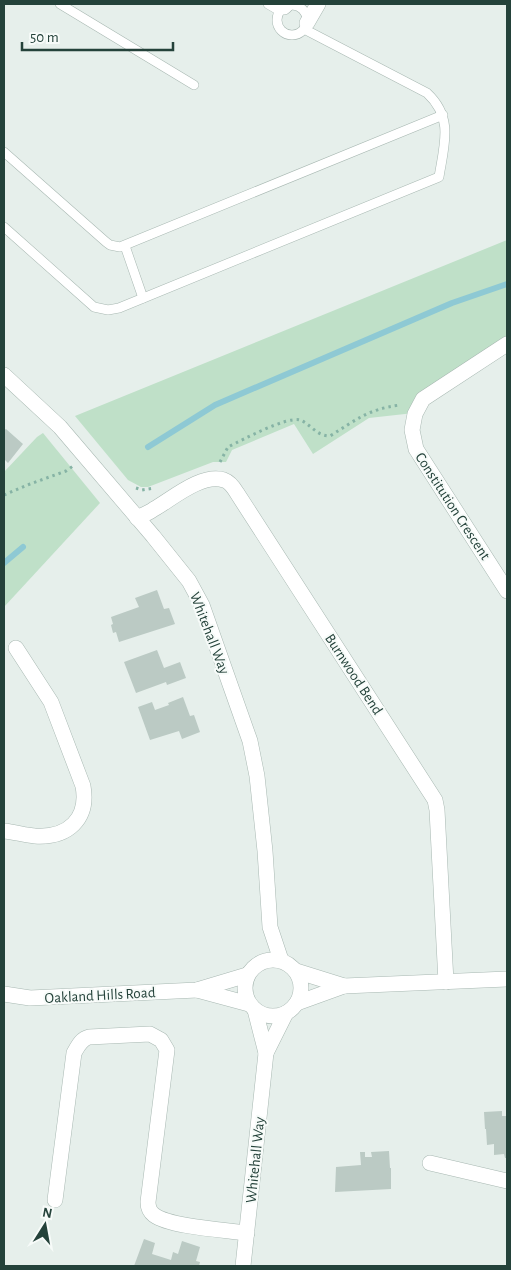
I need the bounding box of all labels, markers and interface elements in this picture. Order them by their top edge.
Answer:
scale bar [22,20,174,52]
text: 50 m [30,30,59,45]
street label: Constitution Crescent [412,450,493,563]
street label: Whitehall Way [187,590,232,677]
street label: Burnwood Bend [322,631,385,718]
street label: Oakland Hills Road [44,985,156,1006]
street label: Whitehall Way [244,1116,268,1204]
north arrow [20,1200,70,1250]
text: N [41,1205,53,1221]

